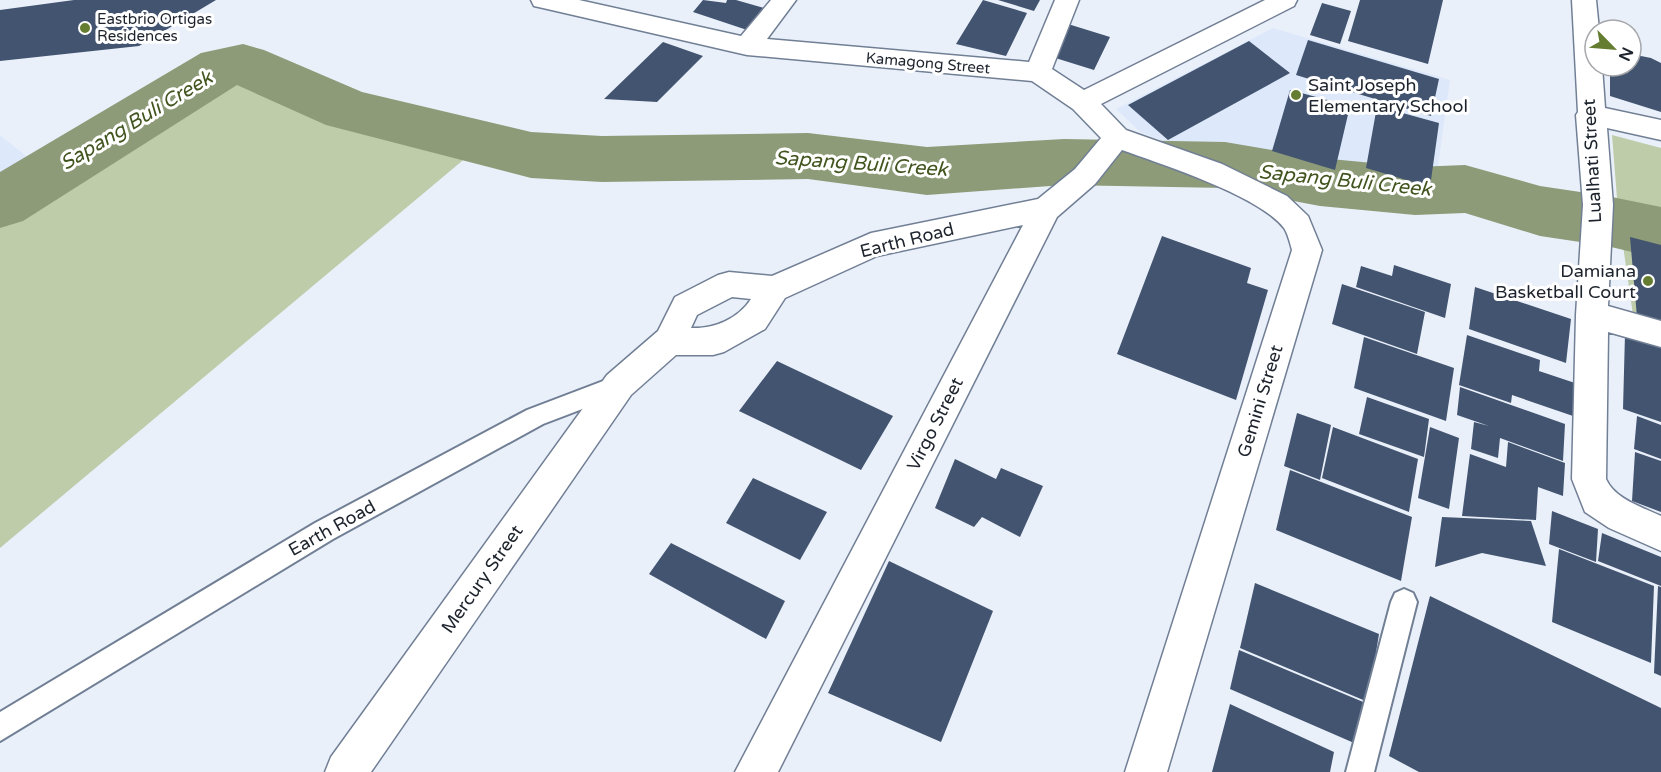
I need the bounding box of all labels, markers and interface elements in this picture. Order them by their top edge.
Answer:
place label: Eastbrio Ortigas Residences [97,10,212,45]
north arrow [1583,18,1643,78]
marker: Eastbrio Ortigas Residences [78,21,92,35]
text: N [1614,44,1637,64]
street label: Kamagong Street [865,49,991,77]
water label: Sapang Buli Creek [56,65,219,176]
place label: Saint Joseph Elementary School [1308,74,1468,117]
marker: Saint Joseph Elementary School [1289,88,1303,102]
street label: Lualhati Street [1578,98,1606,224]
water label: Sapang Buli Creek [774,146,950,182]
water label: Sapang Buli Creek [1258,160,1434,202]
street label: Earth Road [858,218,956,262]
place label: Damiana Basketball Court [1495,260,1636,303]
marker: Damiana Basketball Court [1641,274,1655,288]
street label: Gemini Street [1232,342,1288,460]
street label: Virgo Street [902,374,968,474]
street label: Earth Road [285,495,379,561]
street label: Mercury Street [437,520,528,637]

